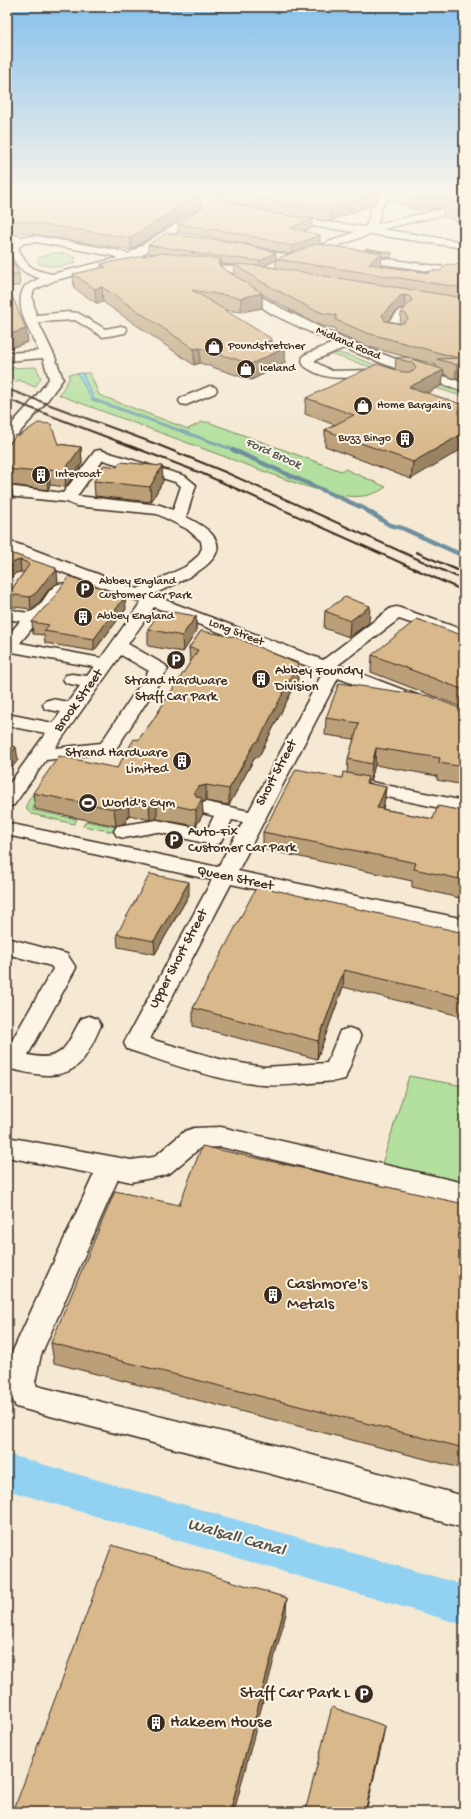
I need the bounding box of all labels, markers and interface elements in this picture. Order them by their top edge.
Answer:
street label: Midland Road [313,324,383,364]
shop icon: Poundstretcher [203,336,225,358]
place label: Poundstretcher [227,340,307,354]
shop icon: Iceland [235,358,257,380]
place label: Iceland [260,362,296,376]
shop icon: Home Bargains [352,395,374,417]
place label: Home Bargains [377,399,451,413]
building icon: Buzz Bingo [394,428,416,450]
place label: Buzz Bingo [337,432,391,446]
water label: Ford Brook [243,435,304,473]
building icon: Intercoat [30,464,52,486]
place label: Intercoat [55,468,102,482]
place label: Abbey England Customer Car Park [99,575,193,603]
parking icon: Abbey England Customer Car Park [74,578,96,600]
building icon: Abbey England [72,606,94,628]
place label: Abbey England [97,610,175,624]
street label: Long Street [206,616,267,650]
parking icon: Strand Hardware Staff Car Park [165,649,187,671]
place label: Abbey Foundry Division [274,663,363,696]
street label: Brook Street [50,665,108,737]
building icon: Abbey Foundry Division [250,668,272,690]
place label: Strand Hardware Staff Car Park [125,673,228,706]
street label: Short Street [252,736,302,809]
place label: Strand Hardware Limited [65,745,170,778]
building icon: Strand Hardware Limited [171,750,193,772]
sports icon: World's Gym [77,792,99,814]
place label: World's Gym [102,795,175,812]
place label: Auto-Fix Customer Car Park [188,824,298,857]
parking icon: Auto-Fix Customer Car Park [163,829,185,851]
street label: Queen Street [195,863,276,896]
street label: Upper Short Street [146,905,213,1012]
place label: Cashmore's Metals [287,1275,368,1315]
building icon: Cashmore's Metals [262,1284,284,1306]
water label: Walsall Canal [185,1514,288,1562]
parking icon: Staff Car Park L [353,1683,375,1705]
place label: Staff Car Park L [240,1684,351,1704]
building icon: Hakeem House [145,1712,167,1734]
place label: Hakeem House [170,1713,272,1733]

